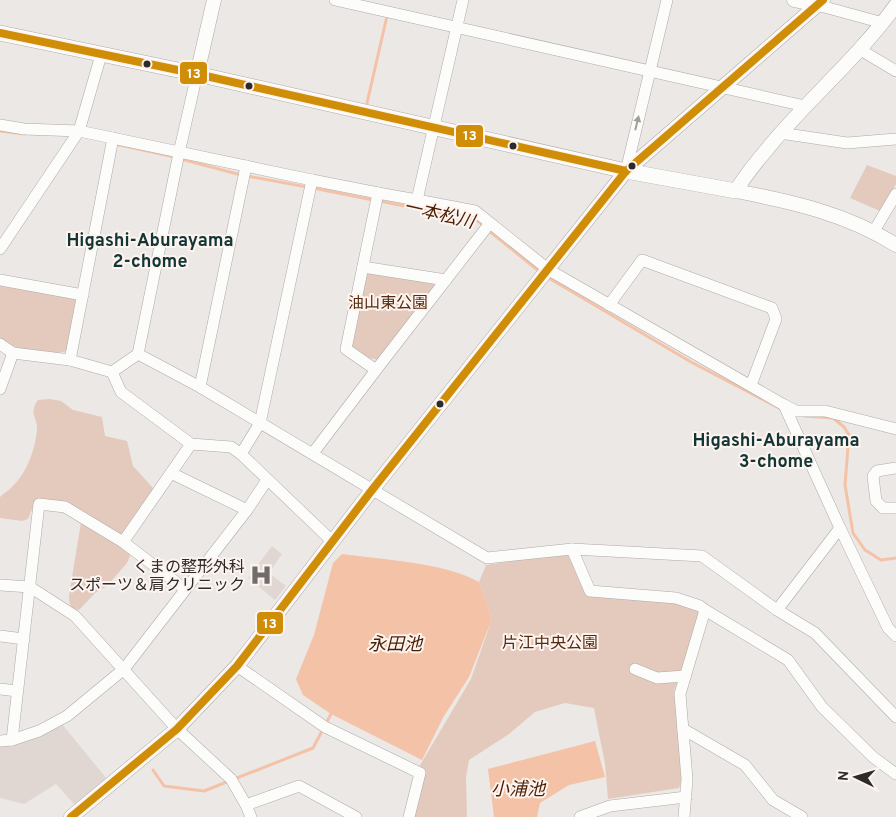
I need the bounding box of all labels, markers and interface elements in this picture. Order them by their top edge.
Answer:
unlabelled marker [142,59,152,69]
line badge: 13 [179,61,208,85]
text: 13 [187,66,201,83]
unlabelled marker [244,81,254,91]
one-way arrow [633,116,641,131]
line badge: 13 [455,124,484,148]
text: 13 [463,128,477,145]
unlabelled marker [508,141,518,151]
unlabelled marker [627,161,637,171]
water label: 一本松川 [401,196,478,235]
district label: Higashi-Aburayama 2-chome [66,230,234,274]
park label: 油山東公園 [348,294,428,314]
unlabelled marker [435,399,445,409]
district label: Higashi-Aburayama 3-chome [692,430,860,474]
place label: くまの整形外科 スポーツ＆肩クリニック [69,558,245,596]
hospital icon: くまの整形外科 スポーツ＆肩クリニック [248,562,274,588]
line badge: 13 [256,611,284,635]
text: 13 [263,616,277,633]
water label: 永田池 [368,634,424,657]
park label: 片江中央公園 [502,634,598,654]
north arrow [831,752,881,802]
text: N [836,770,853,782]
water label: 小浦池 [491,779,547,802]

